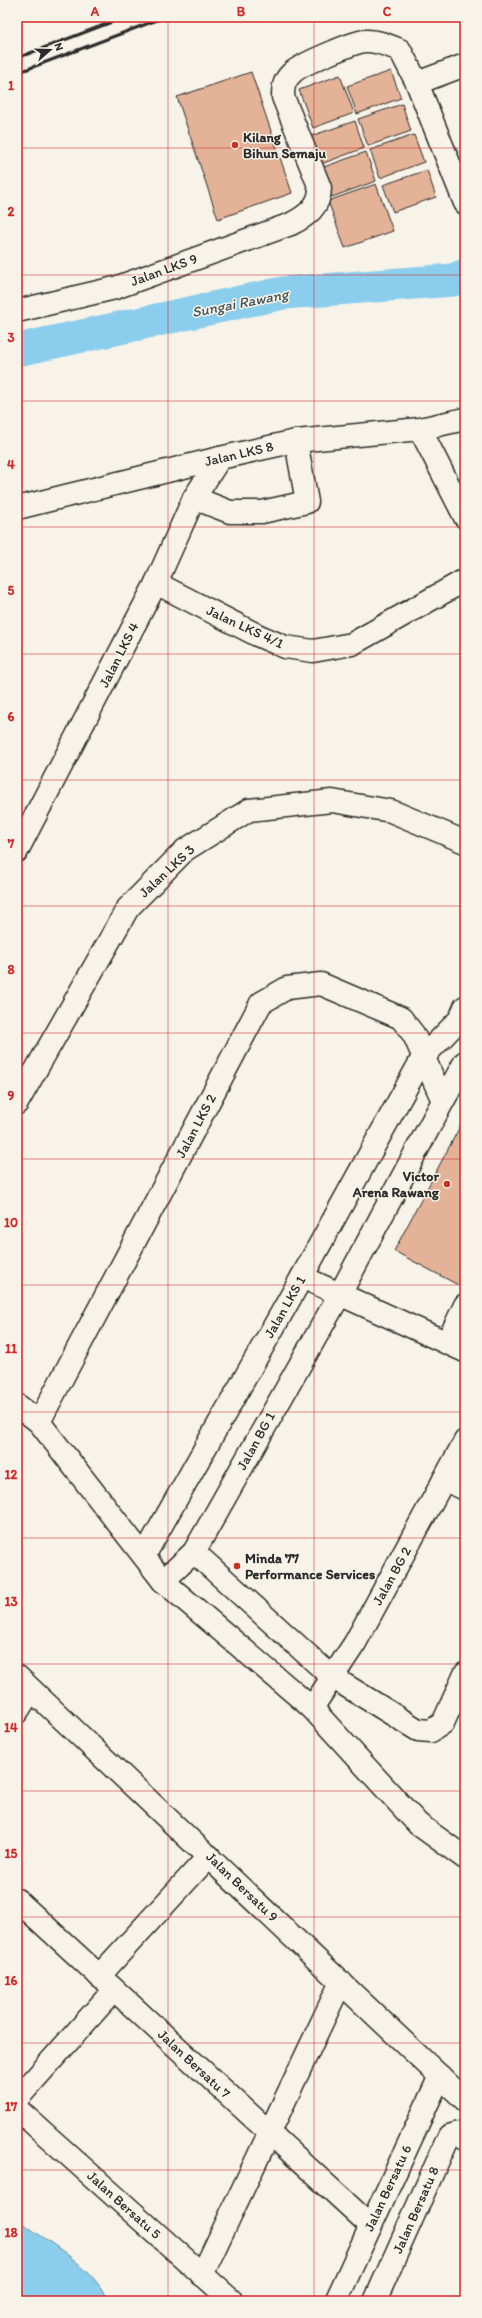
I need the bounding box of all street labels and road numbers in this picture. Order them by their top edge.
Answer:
street label: Jalan LKS 9 [128,250,200,290]
street label: Jalan LKS 8 [203,438,275,470]
street label: Jalan LKS 4/1 [204,602,287,652]
street label: Jalan LKS 4 [95,619,143,690]
street label: Jalan LKS 3 [136,841,199,901]
street label: Jalan LKS 2 [172,1091,220,1161]
street label: Jalan LKS 1 [260,1273,310,1341]
street label: Jalan BG 1 [233,1409,279,1473]
street label: Jalan BG 2 [369,1543,415,1608]
street label: Jalan Bersatu 9 [203,1848,281,1926]
street label: Jalan Bersatu 7 [154,2026,234,2102]
street label: Jalan Bersatu 6 [361,2142,415,2234]
street label: Jalan Bersatu 8 [389,2163,443,2256]
street label: Jalan Bersatu 5 [84,2167,164,2243]

